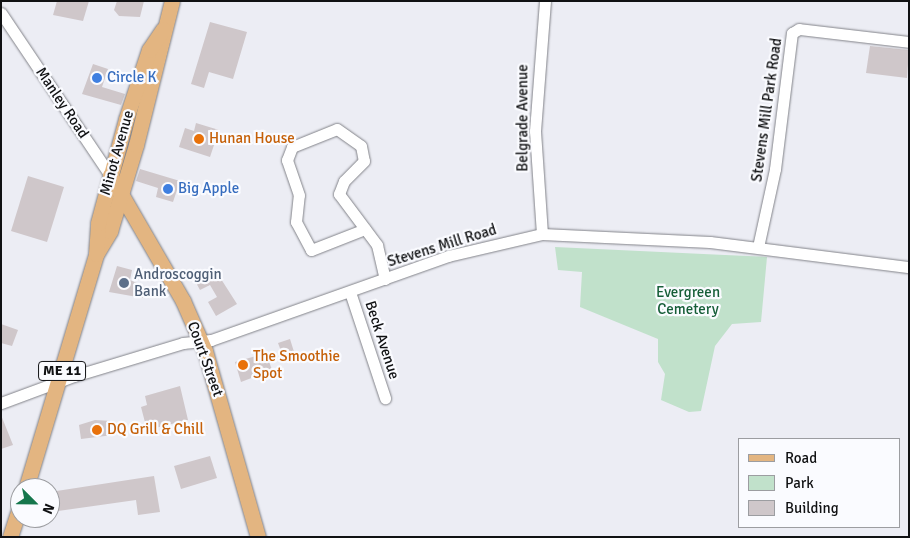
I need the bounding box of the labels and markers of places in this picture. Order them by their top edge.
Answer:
place label: Circle K [107,69,156,87]
marker: Circle K [91,72,103,84]
place label: Hunan House [209,130,295,148]
marker: Hunan House [193,133,205,145]
place label: Big Apple [178,180,239,198]
marker: Big Apple [162,183,174,195]
place label: Androscoggin Bank [134,265,222,300]
marker: Androscoggin Bank [118,277,130,289]
place label: The Smoothie Spot [253,347,340,382]
marker: The Smoothie Spot [237,359,249,371]
place label: DQ Grill & Chill [107,421,204,439]
marker: DQ Grill & Chill [91,424,103,436]

